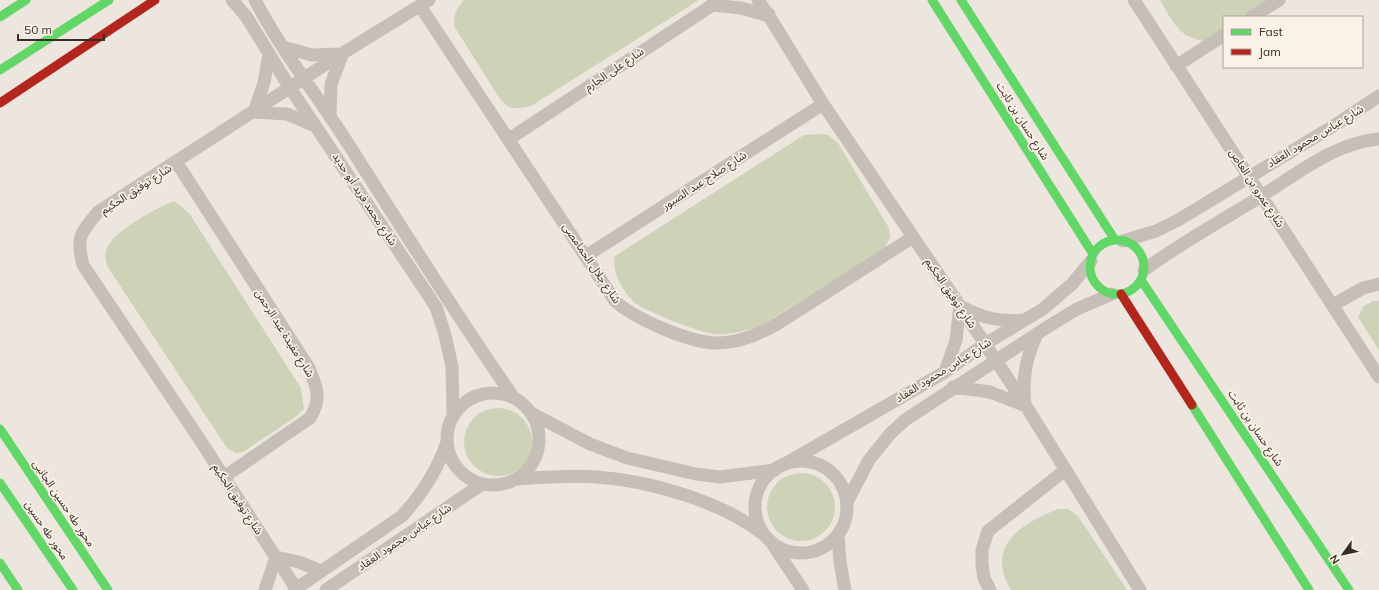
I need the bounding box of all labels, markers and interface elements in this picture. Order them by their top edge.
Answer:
scale bar [18,16,104,42]
legend [1223,16,1363,68]
text: 50 m [24,22,52,37]
text: Fast [1259,24,1283,39]
street label: شارع على الجارم [582,44,647,95]
text: Jam [1259,44,1281,59]
street label: شارع حسان بن ثابت [993,80,1053,163]
street label: شارع عباس محمود العقاد [1264,101,1367,171]
street label: شارع عمرو بن العاص [1226,146,1288,231]
street label: شارع صلاح عبد الصبور [658,147,750,214]
street label: شارع محمد فريد أبو حديد [329,150,401,249]
street label: شارع توفيق الحكيم [98,161,176,219]
street label: شارع جلال الحمامصى [559,220,624,307]
street label: شارع توفيق الحكيم [921,255,980,332]
street label: شارع مفيدة عبد الرحمن [251,286,318,380]
street label: شارع عباس محمود العقاد [892,335,994,406]
street label: شارع حسان بن ثابت [1224,387,1287,470]
street label: محور طه حسين الجانبى [30,457,98,549]
street label: شارع توفيق الحكيم [208,461,266,539]
street label: محور طه حسين [22,498,72,562]
street label: شارع عباس محمود العقاد [354,500,455,575]
north arrow [1323,534,1363,574]
text: N [1326,552,1343,567]

